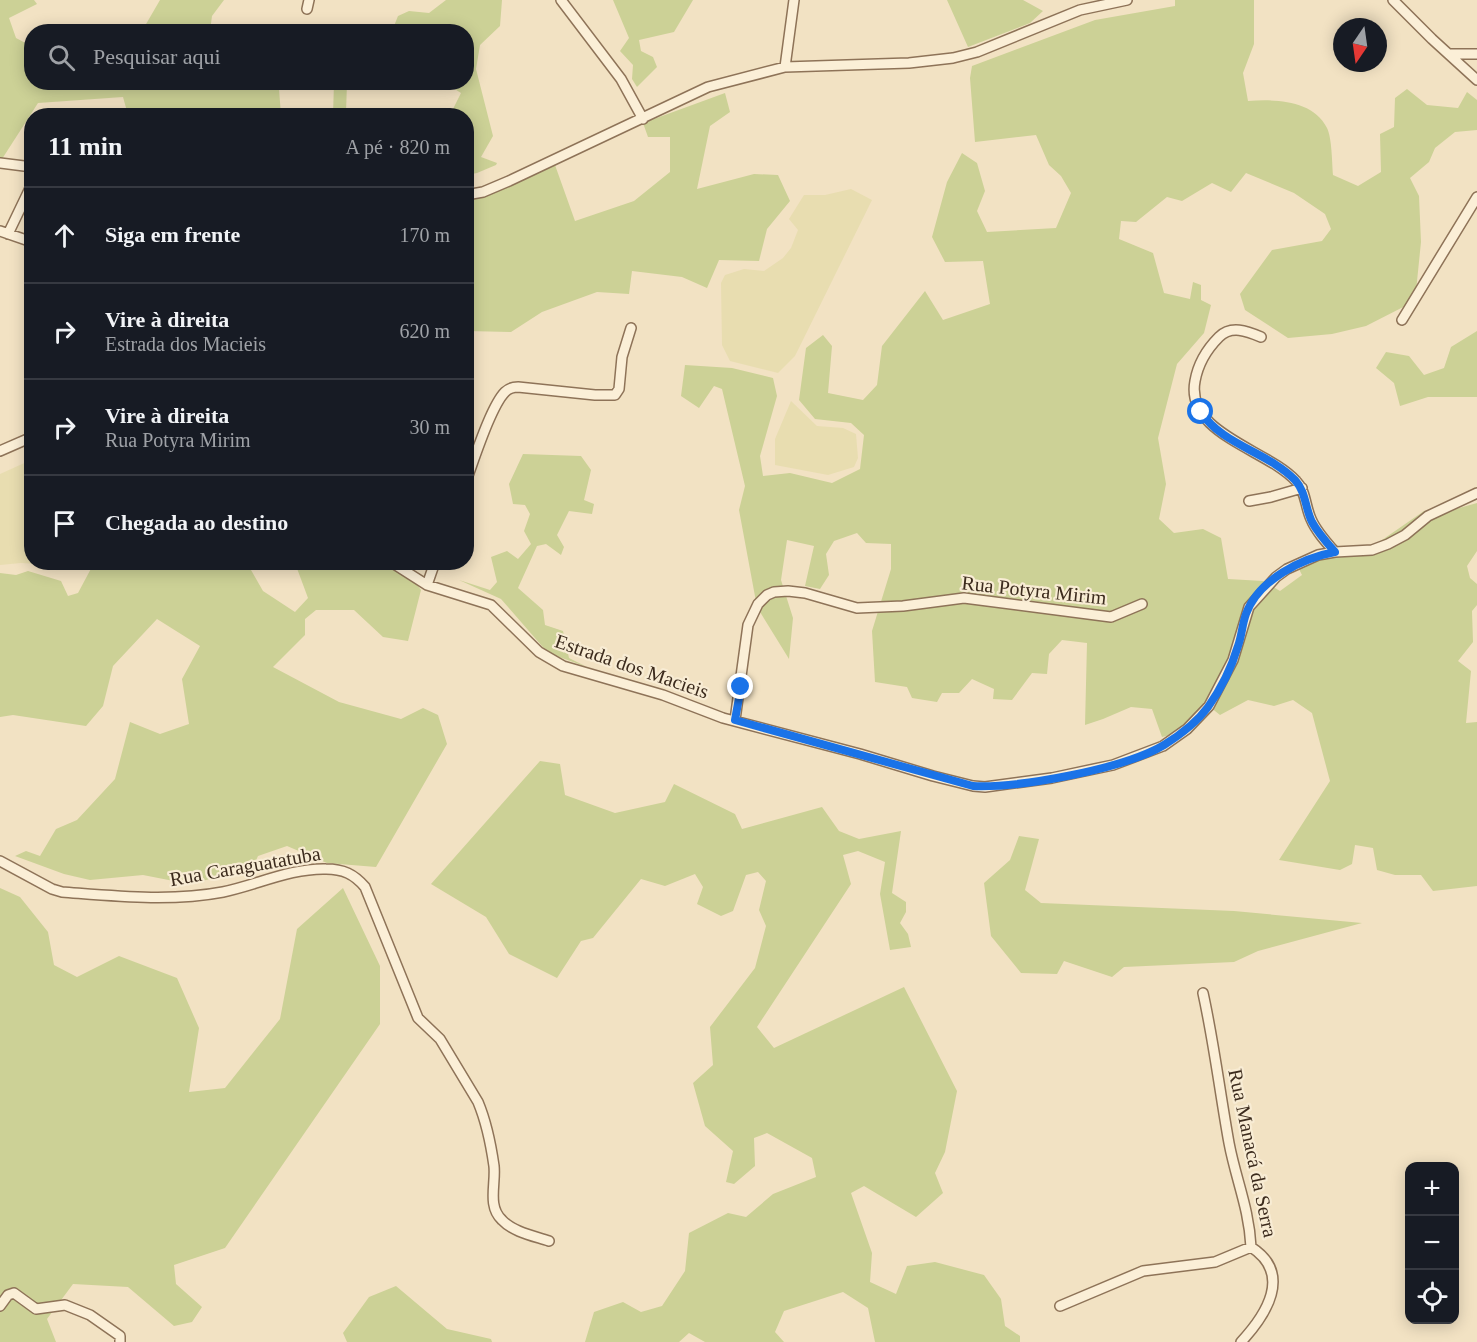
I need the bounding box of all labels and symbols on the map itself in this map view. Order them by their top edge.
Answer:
north arrow [1333,18,1387,72]
route start [1187,398,1213,424]
street label: Rua Potyra Mirim [960,571,1108,610]
street label: Estrada dos Macieis [552,629,712,703]
route end [727,673,753,699]
street label: Rua Caraguatatuba [168,842,322,891]
street label: Rua Manacá da Serra [1224,1067,1282,1239]

